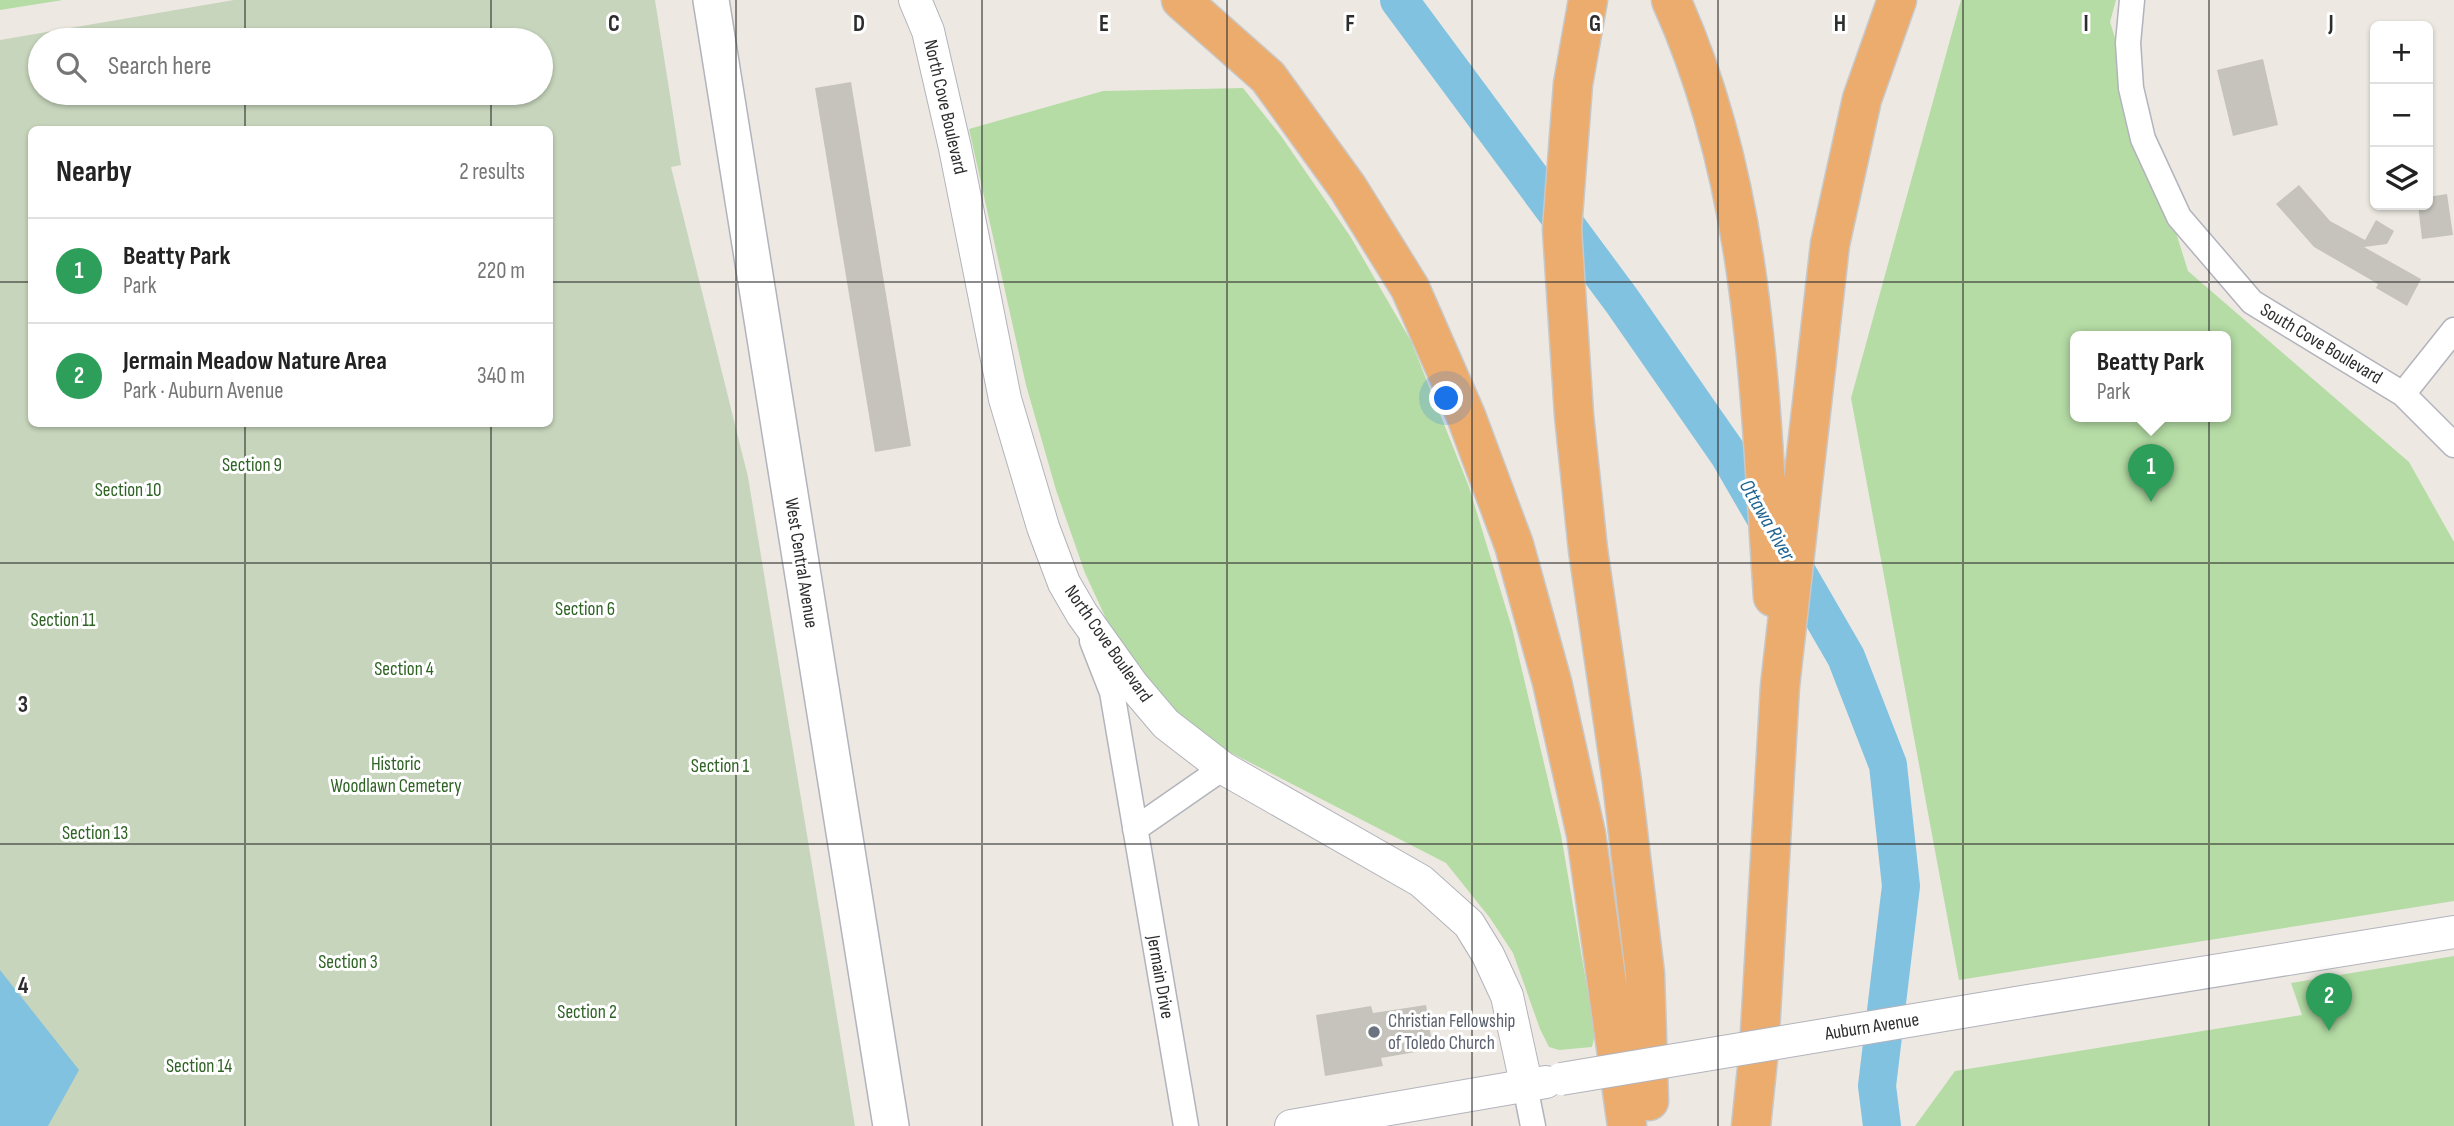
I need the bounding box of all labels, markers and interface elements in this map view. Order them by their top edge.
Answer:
text: C [608,10,620,38]
text: D [853,10,865,38]
text: E [1099,10,1109,38]
text: F [1345,10,1355,38]
text: G [1589,10,1601,38]
text: H [1834,10,1846,38]
text: I [2083,10,2089,38]
text: J [2327,10,2334,38]
map controls [2370,21,2433,210]
button: + [2370,21,2433,84]
search box [28,28,553,105]
street label: North Cove Boulevard [918,37,972,177]
icon: search [52,48,90,86]
text: Search here [108,51,211,82]
button: − [2370,84,2433,147]
button: layers [2370,147,2433,210]
text: Nearby [56,154,132,190]
text: 2 results [459,158,525,186]
text: Beatty Park [123,241,231,272]
text: 1 [74,257,84,285]
text: 220 m [477,257,525,285]
text: Park [123,272,157,300]
street label: South Cove Boulevard [2256,299,2386,389]
popup [2070,331,2231,422]
text: Jermain Meadow Nature Area [123,346,387,377]
text: Beatty Park [2097,347,2204,378]
text: 2 [74,362,84,390]
text: 340 m [477,362,525,390]
text: Park · Auburn Avenue [123,377,284,405]
text: Park [2097,378,2130,406]
your location [1429,381,1463,415]
pin: 1 [2128,444,2174,502]
park label: Section 9 [222,454,282,477]
water label: Ottawa River [1734,475,1801,566]
park label: Section 10 [95,479,161,502]
street label: West Central Avenue [779,496,823,630]
street label: North Cove Boulevard [1059,581,1157,707]
park label: Section 6 [555,598,615,621]
park label: Section 11 [31,609,96,632]
park label: Section 4 [374,658,434,681]
text: 3 [18,691,28,719]
park label: Historic Woodlawn Cemetery [331,753,462,798]
park label: Section 1 [691,755,749,778]
park label: Section 13 [62,822,128,845]
street label: Jermain Drive [1141,932,1179,1021]
park label: Section 3 [318,951,378,974]
text: 4 [18,972,29,1000]
pin: 2 [2306,973,2352,1031]
park label: Section 2 [557,1001,617,1024]
street label: Auburn Avenue [1822,1008,1921,1046]
place label: Christian Fellowship of Toledo Church [1388,1010,1515,1055]
marker: Christian Fellowship of Toledo Church [1366,1024,1382,1040]
park label: Section 14 [166,1055,232,1078]

